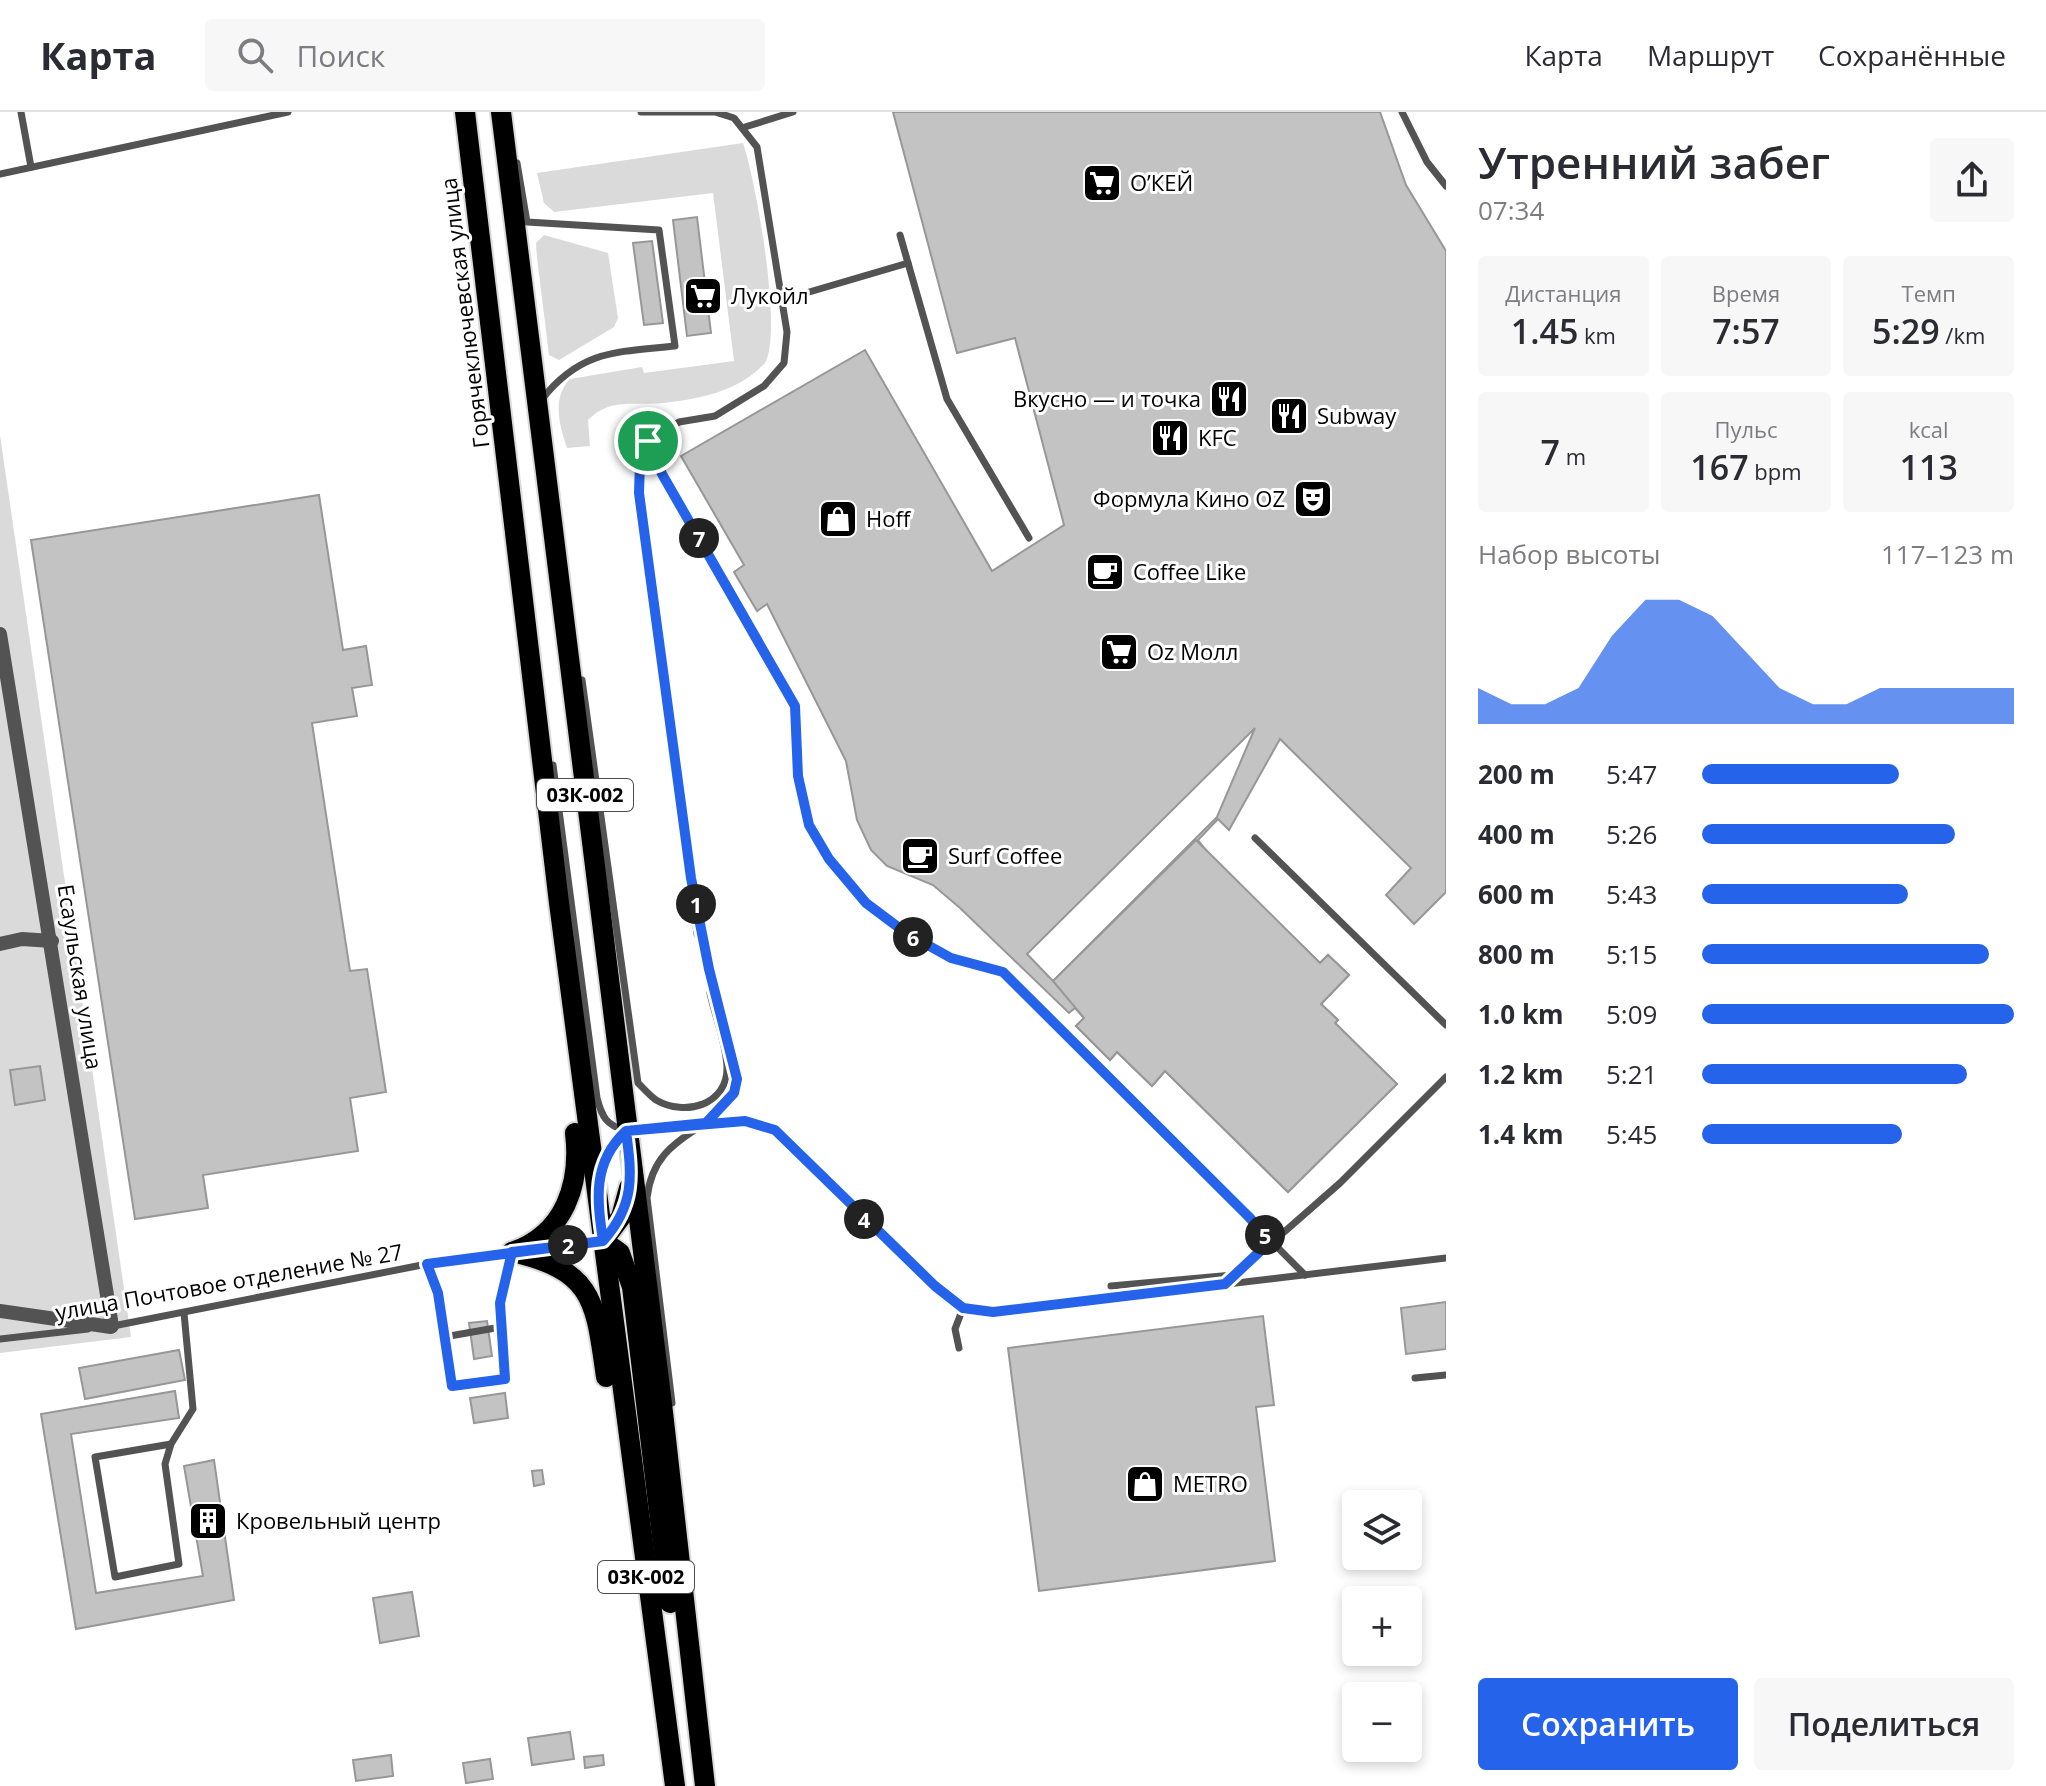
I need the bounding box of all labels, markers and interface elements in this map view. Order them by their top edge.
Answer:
search box [205,19,765,91]
text: Карта [40,29,157,81]
icon: search [233,33,277,77]
text: Поиск [297,35,385,76]
text: Карта [1524,36,1603,74]
text: Маршрут [1647,36,1774,74]
text: Сохранённые [1818,36,2006,74]
text: Утренний забег [1478,132,1830,192]
button: share [1930,138,2014,222]
supermarket icon: О’КЕЙ [1081,162,1123,204]
place label: О’КЕЙ [1130,167,1193,197]
street label: Горячеключевская улица [433,176,495,450]
text: 07:34 [1478,192,1544,228]
supermarket icon: Лукойл [682,275,724,317]
text: Дистанция [1505,278,1621,308]
text: Время [1712,278,1780,308]
text: Темп [1902,278,1956,308]
place label: Лукойл [731,280,809,310]
text: 1.45 [1511,308,1578,354]
text: 7:57 [1712,308,1780,354]
text: 5:29 [1872,308,1940,354]
text: km [1578,320,1616,350]
text: /km [1940,320,1985,350]
restaurant icon: Вкусно — и точка [1208,378,1250,420]
place label: Вкусно — и точка [1013,383,1201,413]
restaurant icon: Subway [1268,395,1310,437]
place label: Subway [1317,400,1397,430]
pin [614,407,682,475]
text: Пульс [1714,414,1778,444]
text: kcal [1909,414,1949,444]
restaurant icon: KFC [1149,417,1191,459]
icon: arrive [626,419,670,463]
place label: KFC [1198,422,1237,452]
text: 7 [1541,429,1560,475]
text: m [1560,441,1586,471]
text: 167 [1690,444,1749,490]
text: 113 [1900,444,1958,490]
text: bpm [1749,456,1802,486]
theatre icon: Формула Кино OZ [1292,478,1334,520]
place label: Формула Кино OZ [1093,483,1285,513]
shop icon: Hoff [817,498,859,540]
place label: Hoff [866,503,911,533]
pin: 7 [679,518,719,558]
text: 7 [693,523,705,553]
text: Набор высоты [1478,536,1661,572]
text: 117–123 m [1881,536,2014,572]
cafe icon: Coffee Like [1084,551,1126,593]
place label: Coffee Like [1133,556,1246,586]
supermarket icon: Oz Молл [1098,631,1140,673]
place label: Oz Молл [1147,636,1238,666]
text: 200 m [1478,756,1555,792]
text: 5:47 [1606,756,1657,792]
road number: 03К-002 [537,779,633,811]
text: 400 m [1478,816,1555,852]
text: 5:26 [1606,816,1657,852]
cafe icon: Surf Coffee [899,835,941,877]
place label: Surf Coffee [948,840,1062,870]
text: 600 m [1478,876,1555,912]
text: 5:43 [1606,876,1657,912]
street label: Есаульская улица [52,882,110,1072]
pin: 1 [676,884,716,924]
text: 1 [690,889,702,919]
pin: 6 [893,917,933,957]
text: 6 [907,922,919,952]
text: 800 m [1478,936,1555,972]
text: 5:15 [1606,936,1657,972]
text: 1.0 km [1478,996,1564,1032]
text: 5:09 [1606,996,1657,1032]
text: 1.2 km [1478,1056,1564,1092]
text: 5:21 [1606,1056,1657,1092]
text: 1.4 km [1478,1116,1564,1152]
text: 5:45 [1606,1116,1657,1152]
pin: 4 [844,1199,884,1239]
text: 4 [858,1204,870,1234]
pin: 5 [1245,1215,1285,1255]
text: 5 [1259,1220,1271,1250]
pin: 2 [548,1225,588,1265]
text: 2 [562,1230,574,1260]
street label: улица Почтовое отделение № 27 [53,1236,405,1326]
shop icon: METRO [1124,1463,1166,1505]
place label: METRO [1173,1468,1248,1498]
map controls [1342,1490,1422,1762]
button: layers [1342,1490,1422,1570]
building icon: Кровельный центр [187,1500,229,1542]
place label: Кровельный центр [236,1505,441,1535]
road number: 03К-002 [598,1561,694,1593]
button: + [1342,1586,1422,1666]
button: Сохранить [1478,1678,1738,1770]
button: Поделиться [1754,1678,2014,1770]
button: − [1342,1682,1422,1762]

